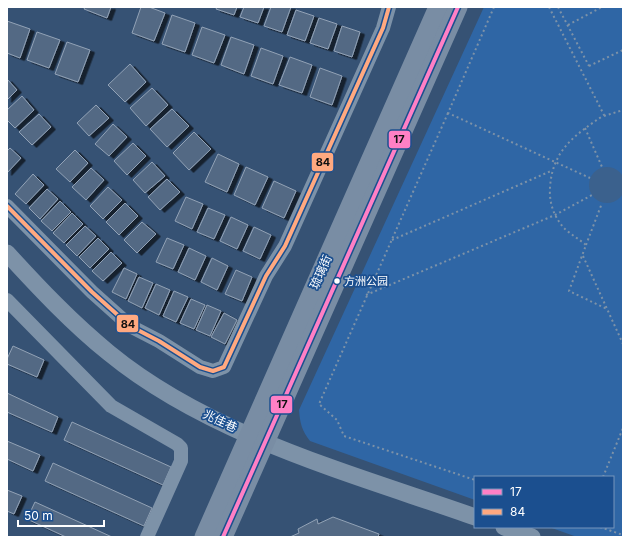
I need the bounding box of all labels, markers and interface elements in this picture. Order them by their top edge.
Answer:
line badge: 17 [388,130,411,149]
text: 17 [393,132,405,146]
line badge: 84 [311,152,334,172]
text: 84 [316,155,330,169]
street label: 琉璃街 [306,252,335,291]
place label: 方洲公园 [344,274,388,288]
marker: 方洲公园 [332,276,342,286]
line badge: 84 [116,314,139,333]
text: 84 [121,317,135,331]
line badge: 17 [270,395,293,414]
text: 17 [276,397,288,411]
street label: 兆佳巷 [201,406,240,435]
legend [474,476,614,528]
text: 17 [510,484,522,499]
scale bar [18,502,104,528]
text: 84 [510,504,525,519]
text: 50 m [24,508,53,523]

